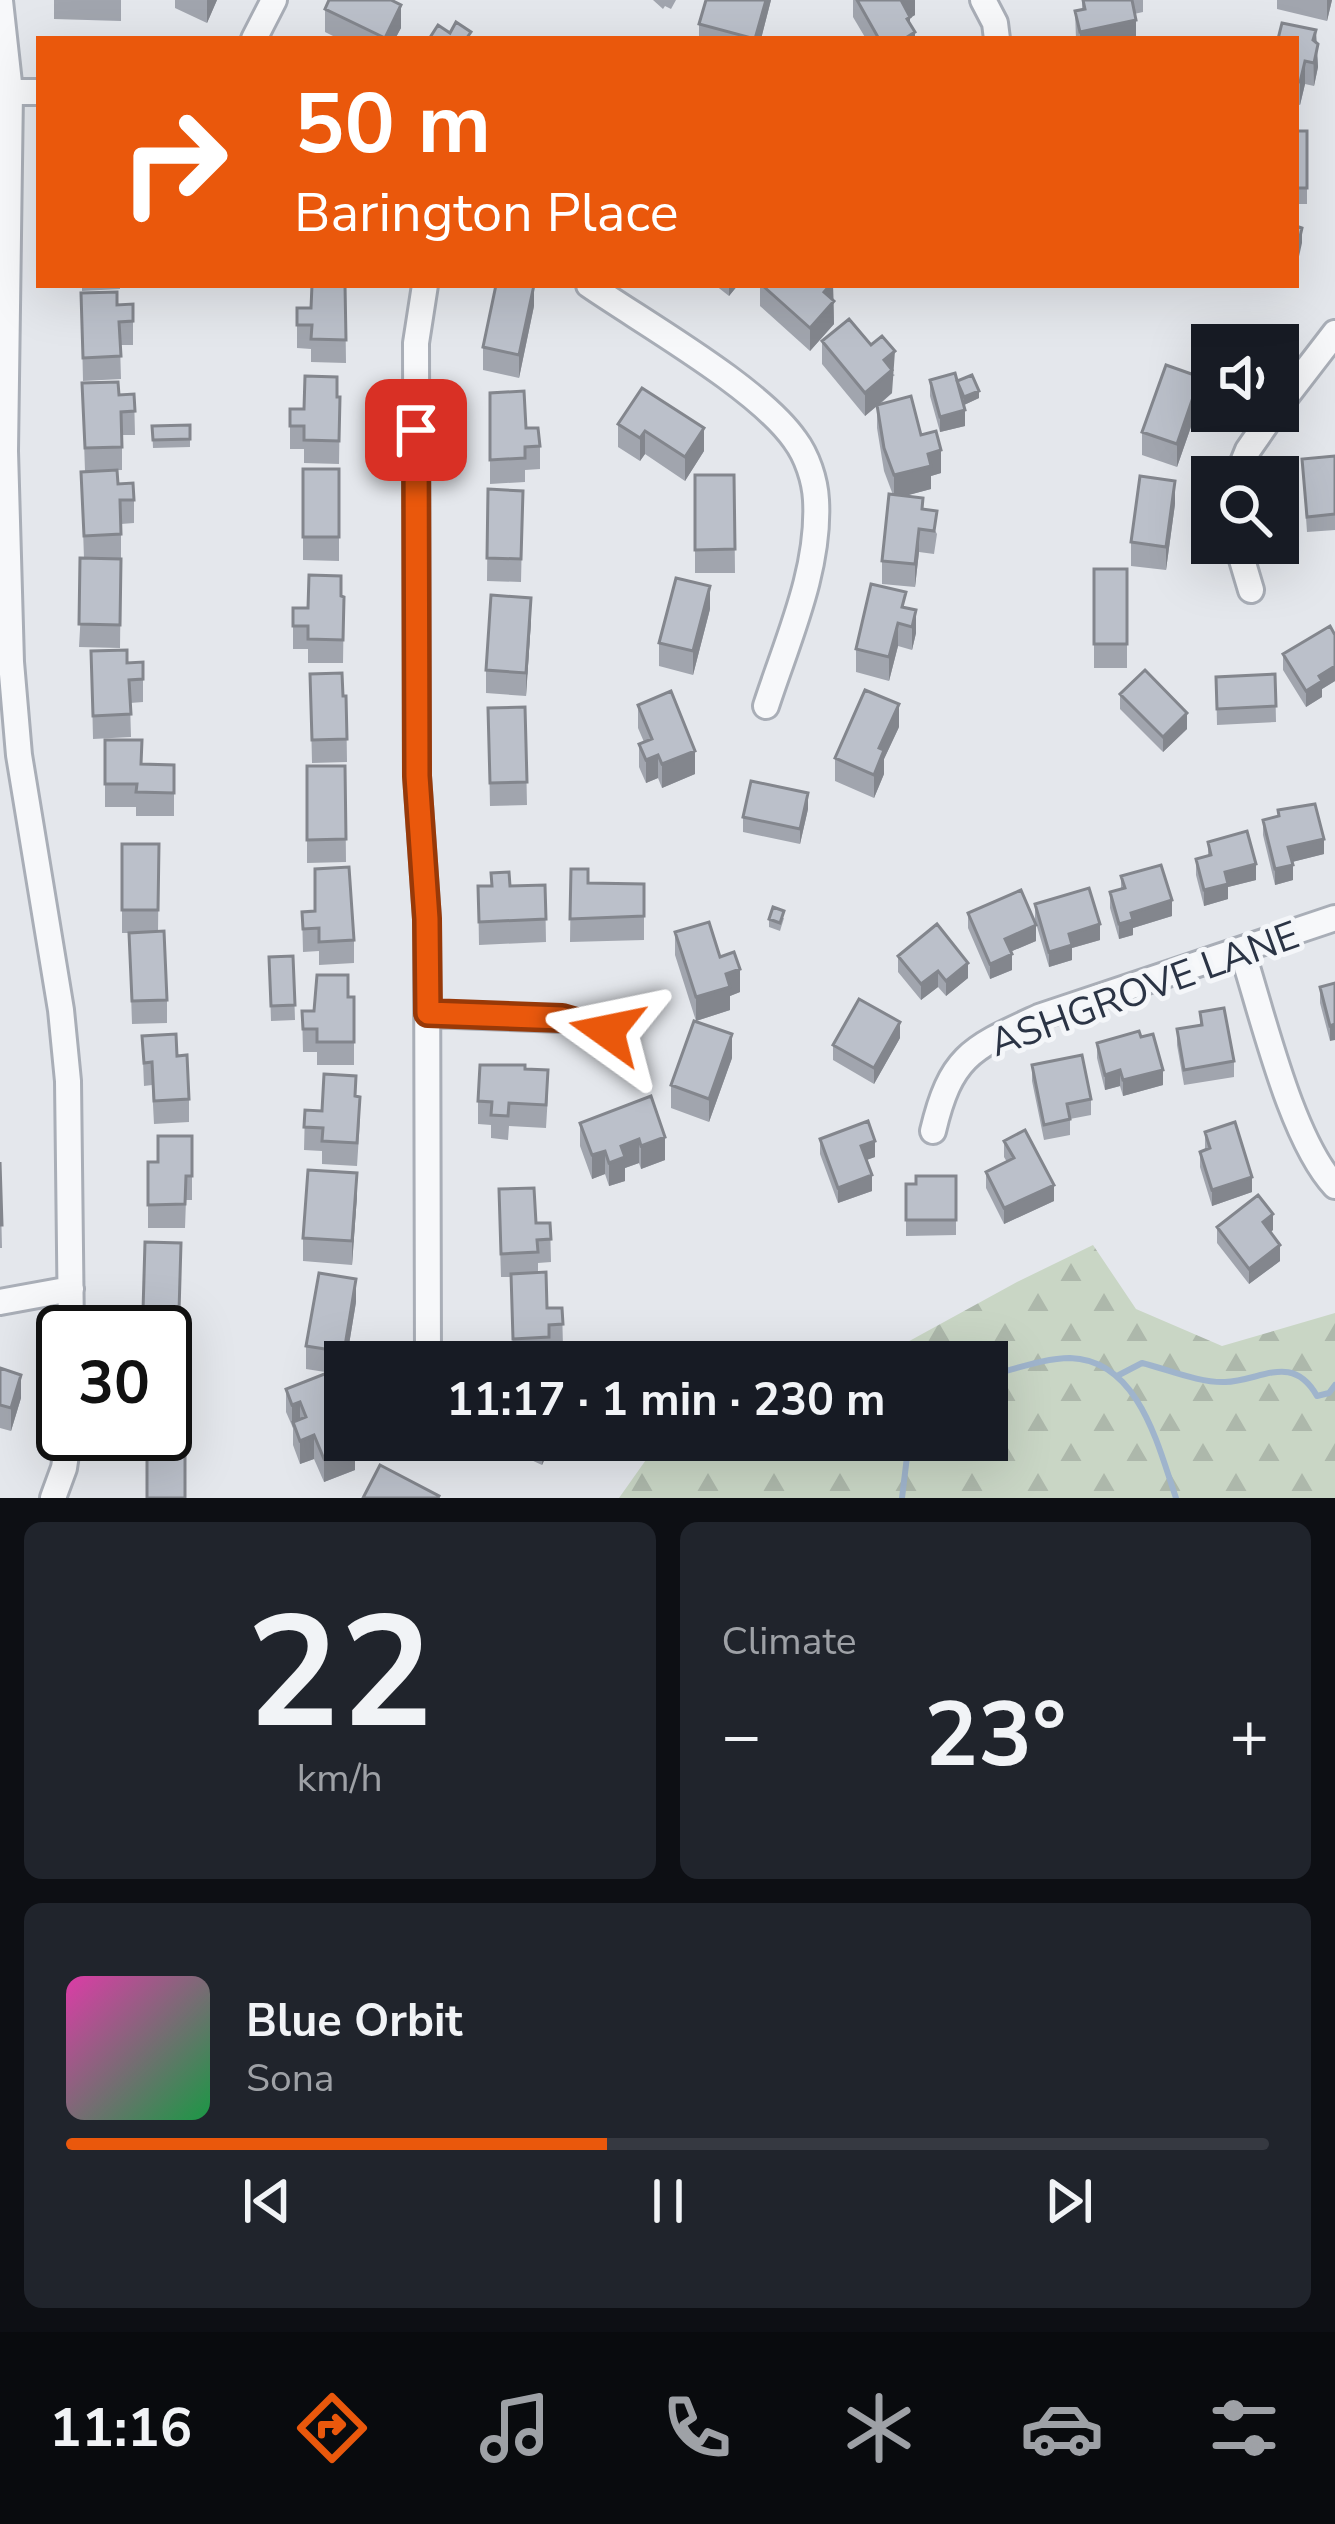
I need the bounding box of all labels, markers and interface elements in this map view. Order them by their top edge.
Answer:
text: 50 m [294,67,491,182]
icon: right [96,84,252,240]
text: Barington Place [294,176,678,250]
map controls [1191,324,1299,564]
button: sound [1191,324,1299,432]
pin [365,379,467,481]
icon: arrive [383,397,449,463]
button: search [1191,456,1299,564]
street label: ASHGROVE LANE [983,909,1306,1070]
position arrow [544,968,670,1094]
speed limit sign: 30 [36,1305,192,1461]
text: 11:17 · 1 min · 230 m [446,1370,886,1431]
text: 22 [246,1567,433,1780]
text: Climate [722,1615,857,1668]
text: 23° [924,1674,1066,1797]
text: − [722,1691,761,1781]
text: + [1229,1691,1269,1781]
text: km/h [297,1752,383,1805]
text: Blue Orbit [246,1991,463,2052]
text: Sona [246,2052,335,2105]
icon: previous [234,2168,300,2234]
icon: pause [635,2168,701,2234]
icon: next [1036,2168,1102,2234]
icon: directions [290,2386,374,2470]
icon: music [473,2386,557,2470]
icon: phone [655,2386,739,2470]
icon: climate [837,2386,921,2470]
icon: car [1020,2386,1104,2470]
icon: filters [1202,2386,1286,2470]
text: 11:16 [49,2391,192,2465]

